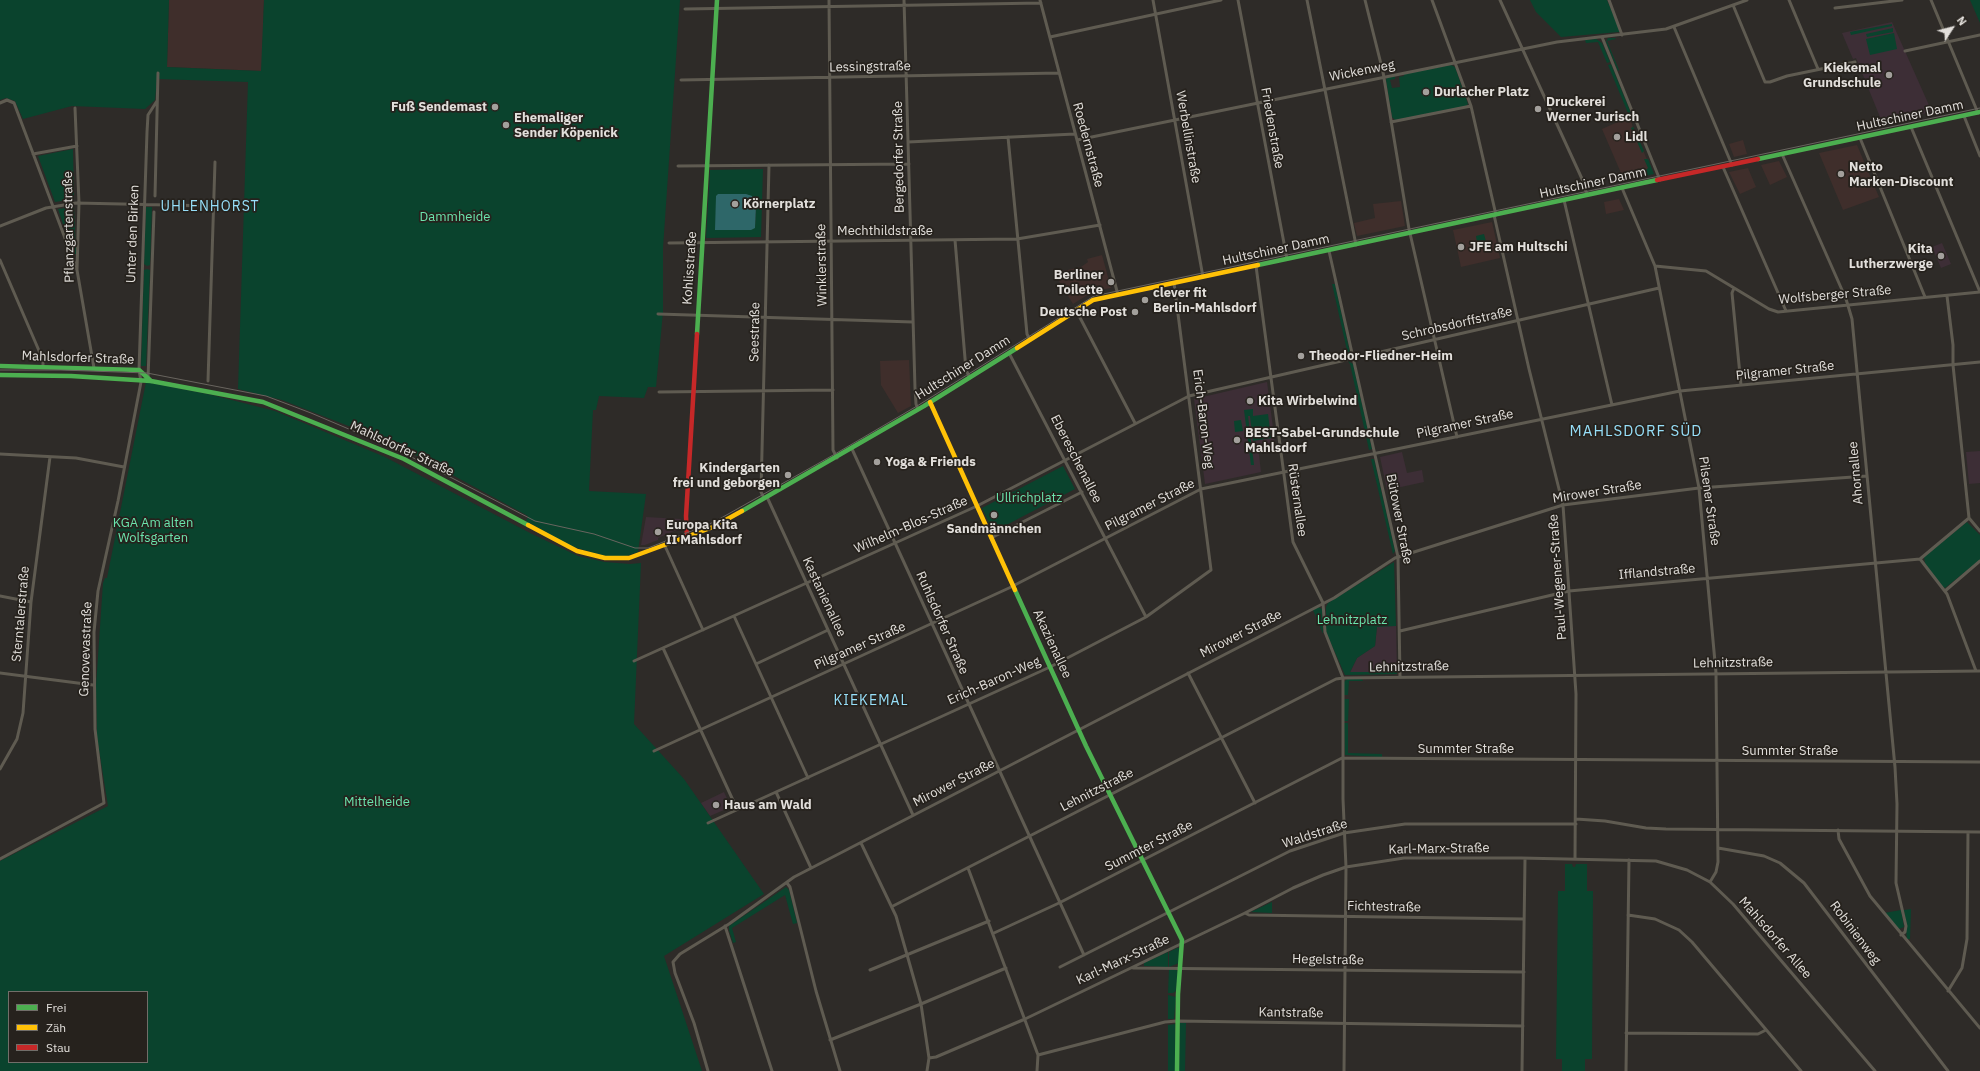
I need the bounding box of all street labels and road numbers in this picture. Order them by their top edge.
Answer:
street label: Wickenweg [1328,57,1396,85]
street label: Lessingstraße [829,58,911,76]
street label: Friedenstraße [1257,86,1287,170]
street label: Werbellinstraße [1172,90,1204,184]
street label: Hultschiner Damm [1855,97,1965,135]
street label: Bergedorfer Straße [890,101,908,213]
street label: Roedernstraße [1069,101,1107,189]
street label: Hultschiner Damm [1538,164,1648,202]
street label: Pflanzgartenstraße [60,171,78,283]
street label: Unter den Birken [123,185,143,283]
street label: Mechthildstraße [837,223,933,239]
street label: Winklerstraße [813,224,831,306]
street label: Kohlisstraße [680,231,700,305]
street label: Hultschiner Damm [1221,231,1331,269]
street label: Wolfsberger Straße [1778,282,1892,308]
street label: Seestraße [747,302,763,362]
street label: Schrobsdorffstraße [1400,304,1514,344]
street label: Hultschiner Damm [913,333,1013,403]
street label: Mahlsdorfer Straße [21,348,135,368]
street label: Pilgramer Straße [1735,358,1835,384]
street label: Erich-Baron-Weg [1189,368,1217,470]
street label: Pilgramer Straße [1415,406,1515,442]
street label: Ebereschenallee [1047,412,1105,506]
street label: Mahlsdorfer Straße [348,418,456,480]
street label: Ahornallee [1845,441,1867,505]
street label: Pilsener Straße [1695,455,1723,547]
street label: Rüsternallee [1284,462,1310,538]
street label: Bütower Straße [1383,472,1415,566]
street label: Pilgramer Straße [1102,476,1198,534]
street label: Mirower Straße [1551,477,1643,507]
street label: Wilhelm-Blos-Straße [852,493,970,557]
street label: Paul-Wegener-Straße [1546,514,1570,640]
street label: Kastanienallee [799,555,849,639]
street label: Ifflandstraße [1618,561,1696,583]
street label: Sterntalerstraße [9,565,33,663]
street label: Ruhlsdorfer Straße [912,569,972,677]
street label: Genovevastraße [77,601,95,697]
street label: Akazienallee [1029,607,1075,681]
street label: Mirower Straße [1197,607,1285,661]
street label: Pilgramer Straße [812,619,908,673]
street label: Erich-Baron-Weg [945,654,1043,708]
street label: Lehnitzstraße [1693,655,1773,671]
street label: Lehnitzstraße [1369,659,1449,675]
street label: Summter Straße [1418,741,1514,757]
street label: Summter Straße [1742,743,1838,759]
street label: Mirower Straße [910,756,998,810]
street label: Lehnitzstraße [1058,765,1136,815]
street label: Waldstraße [1281,816,1349,852]
street label: Summter Straße [1103,817,1195,875]
street label: Karl-Marx-Straße [1388,840,1490,858]
street label: Mahlsdorfer Allee [1735,894,1815,982]
street label: Robinienweg [1826,898,1884,968]
street label: Fichtestraße [1347,899,1421,915]
street label: Karl-Marx-Straße [1074,932,1172,988]
street label: Hegelstraße [1292,952,1364,968]
street label: Kantstraße [1258,1005,1324,1021]

